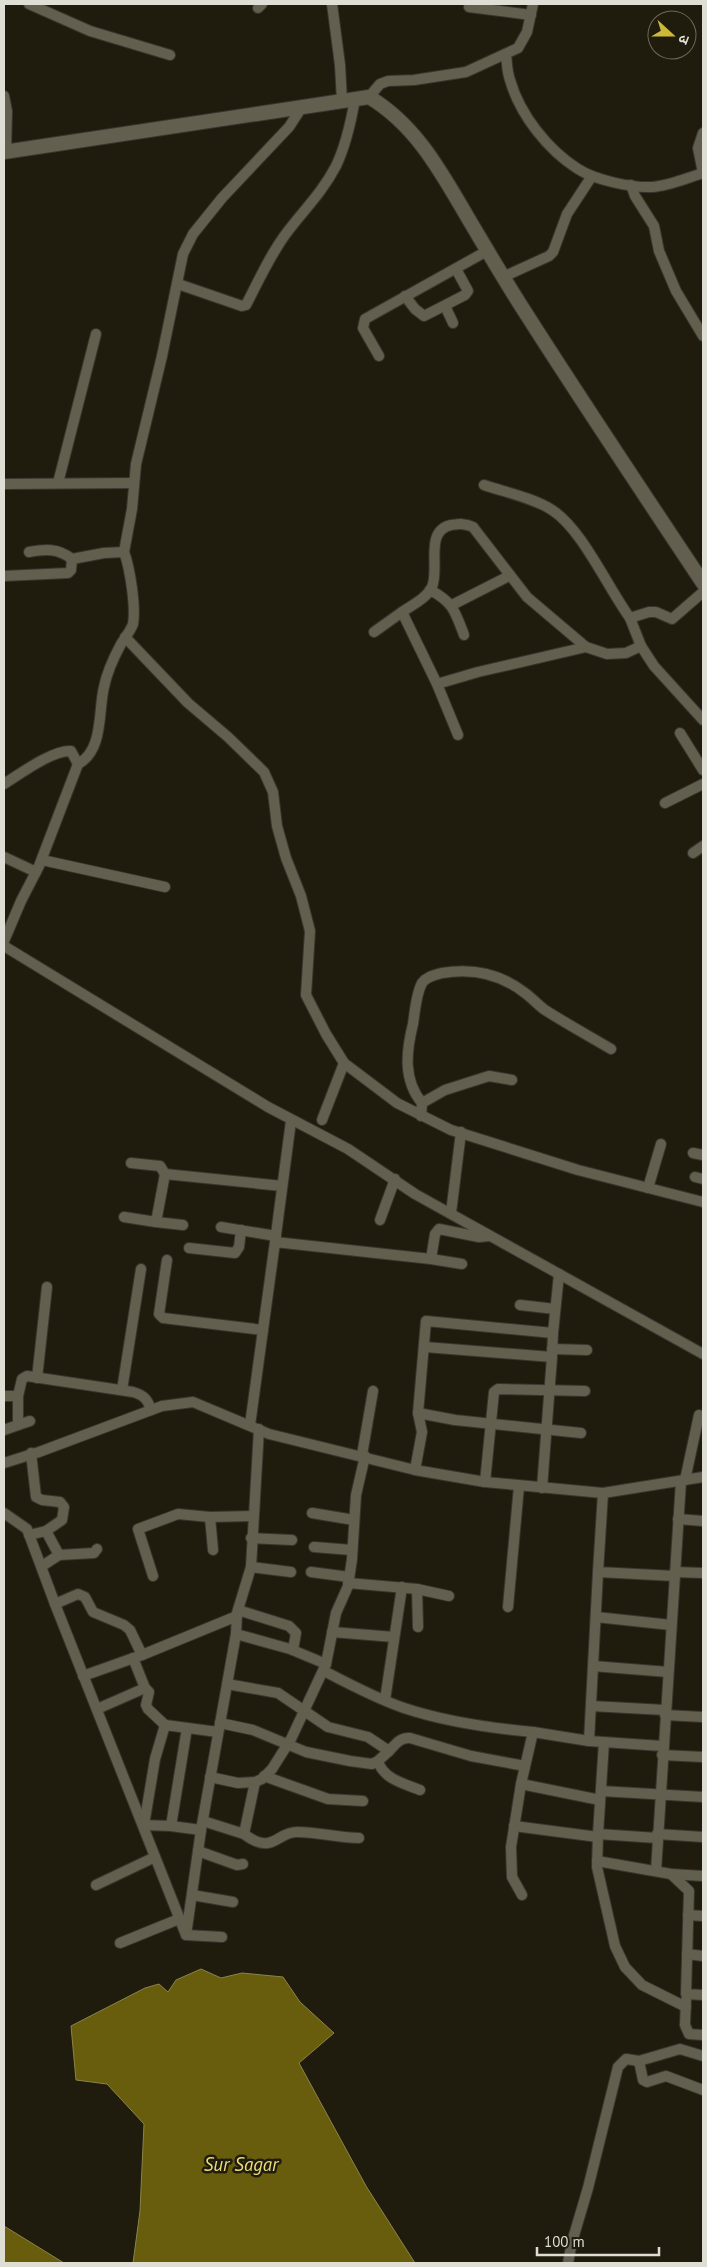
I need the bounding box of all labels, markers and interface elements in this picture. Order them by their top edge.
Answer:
north arrow [647,10,697,60]
text: उ [674,33,694,47]
water label: Sur Sagar [204,2152,280,2176]
scale bar [537,2224,660,2256]
text: 100 m [544,2232,585,2251]

